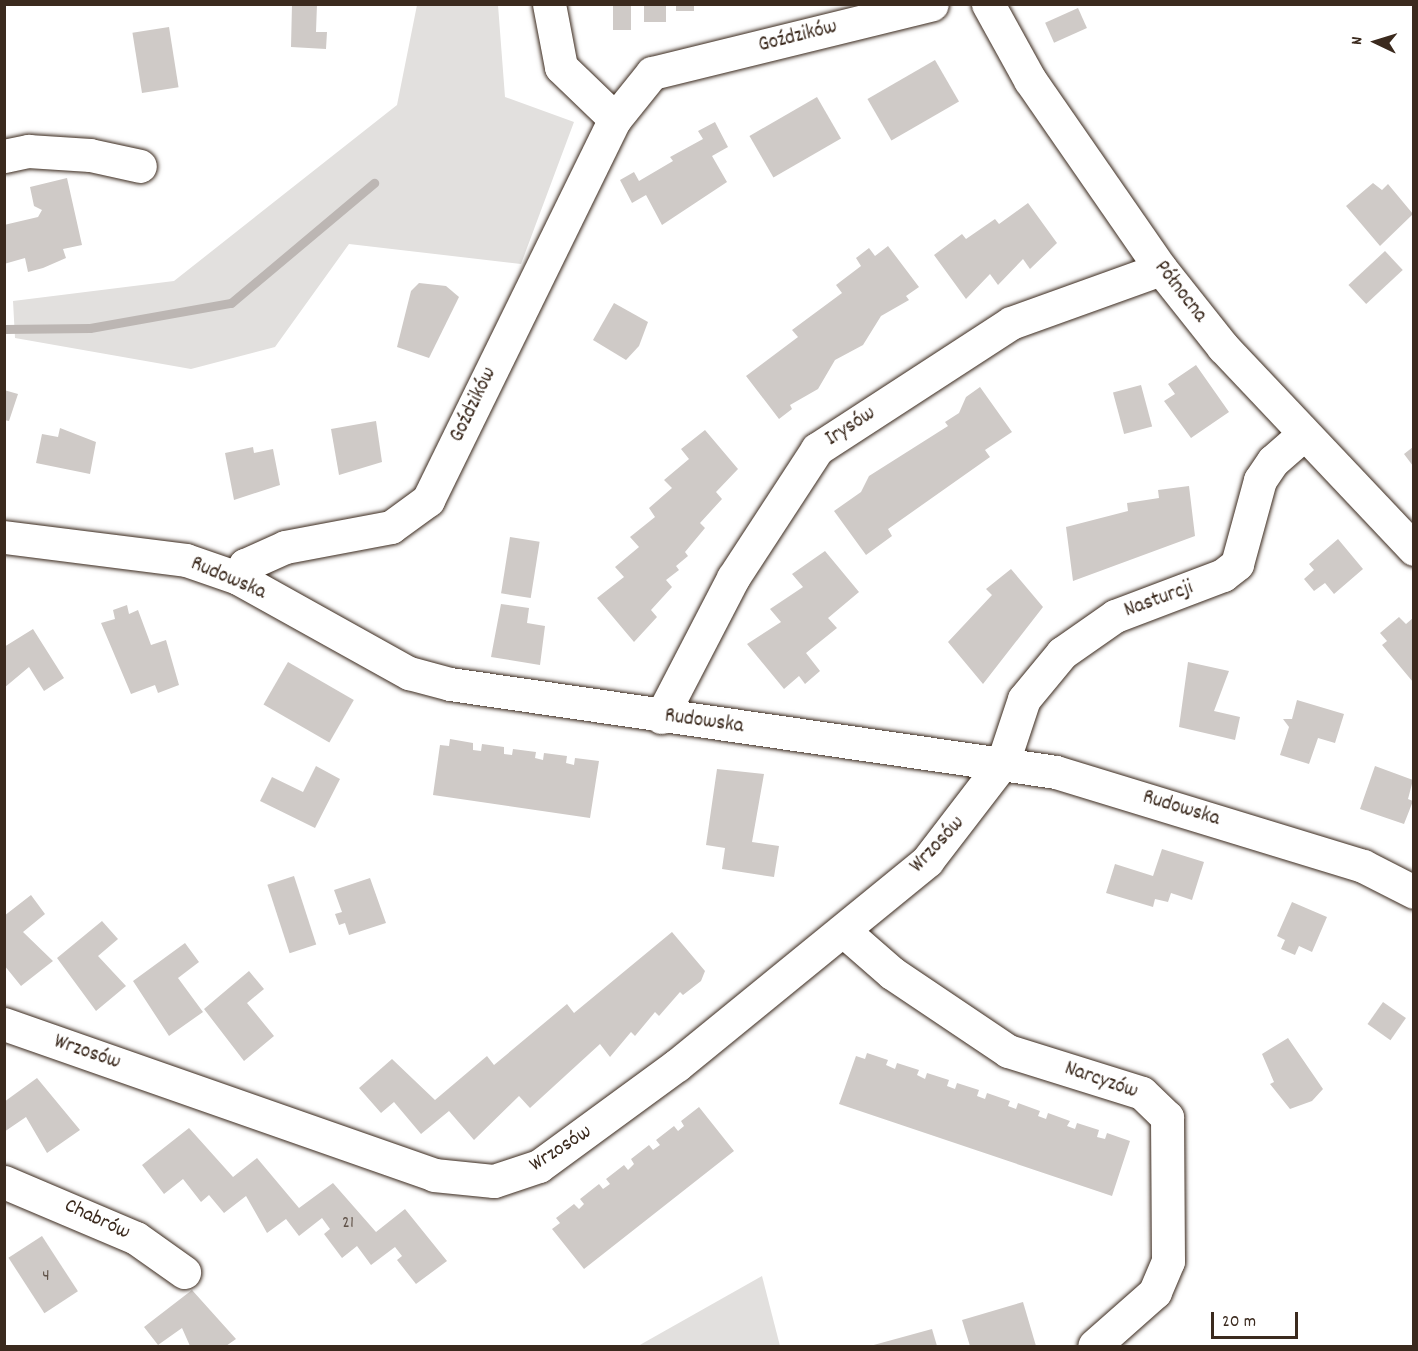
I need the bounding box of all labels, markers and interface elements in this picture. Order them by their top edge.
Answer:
north arrow [1346,12,1406,72]
street label: Goździków [756,15,840,59]
text: N [1346,36,1369,45]
street label: Północna [1148,256,1212,328]
street label: Goździków [445,363,503,447]
street label: Irysów [821,402,881,452]
street label: Rudowska [187,552,269,606]
street label: Nasturcji [1121,576,1197,624]
street label: Rudowska [663,704,745,740]
street label: Rudowska [1139,785,1223,833]
street label: Wrzosów [905,811,971,879]
street label: Wrzosów [50,1030,124,1076]
street label: Narcyzów [1061,1057,1141,1105]
street label: Wrzosów [525,1120,597,1178]
street label: Chabrów [60,1194,134,1246]
house number: 21 [342,1213,354,1235]
house number: 4 [42,1266,50,1288]
scale bar [1214,1300,1301,1338]
text: 20 m [1222,1310,1256,1335]

